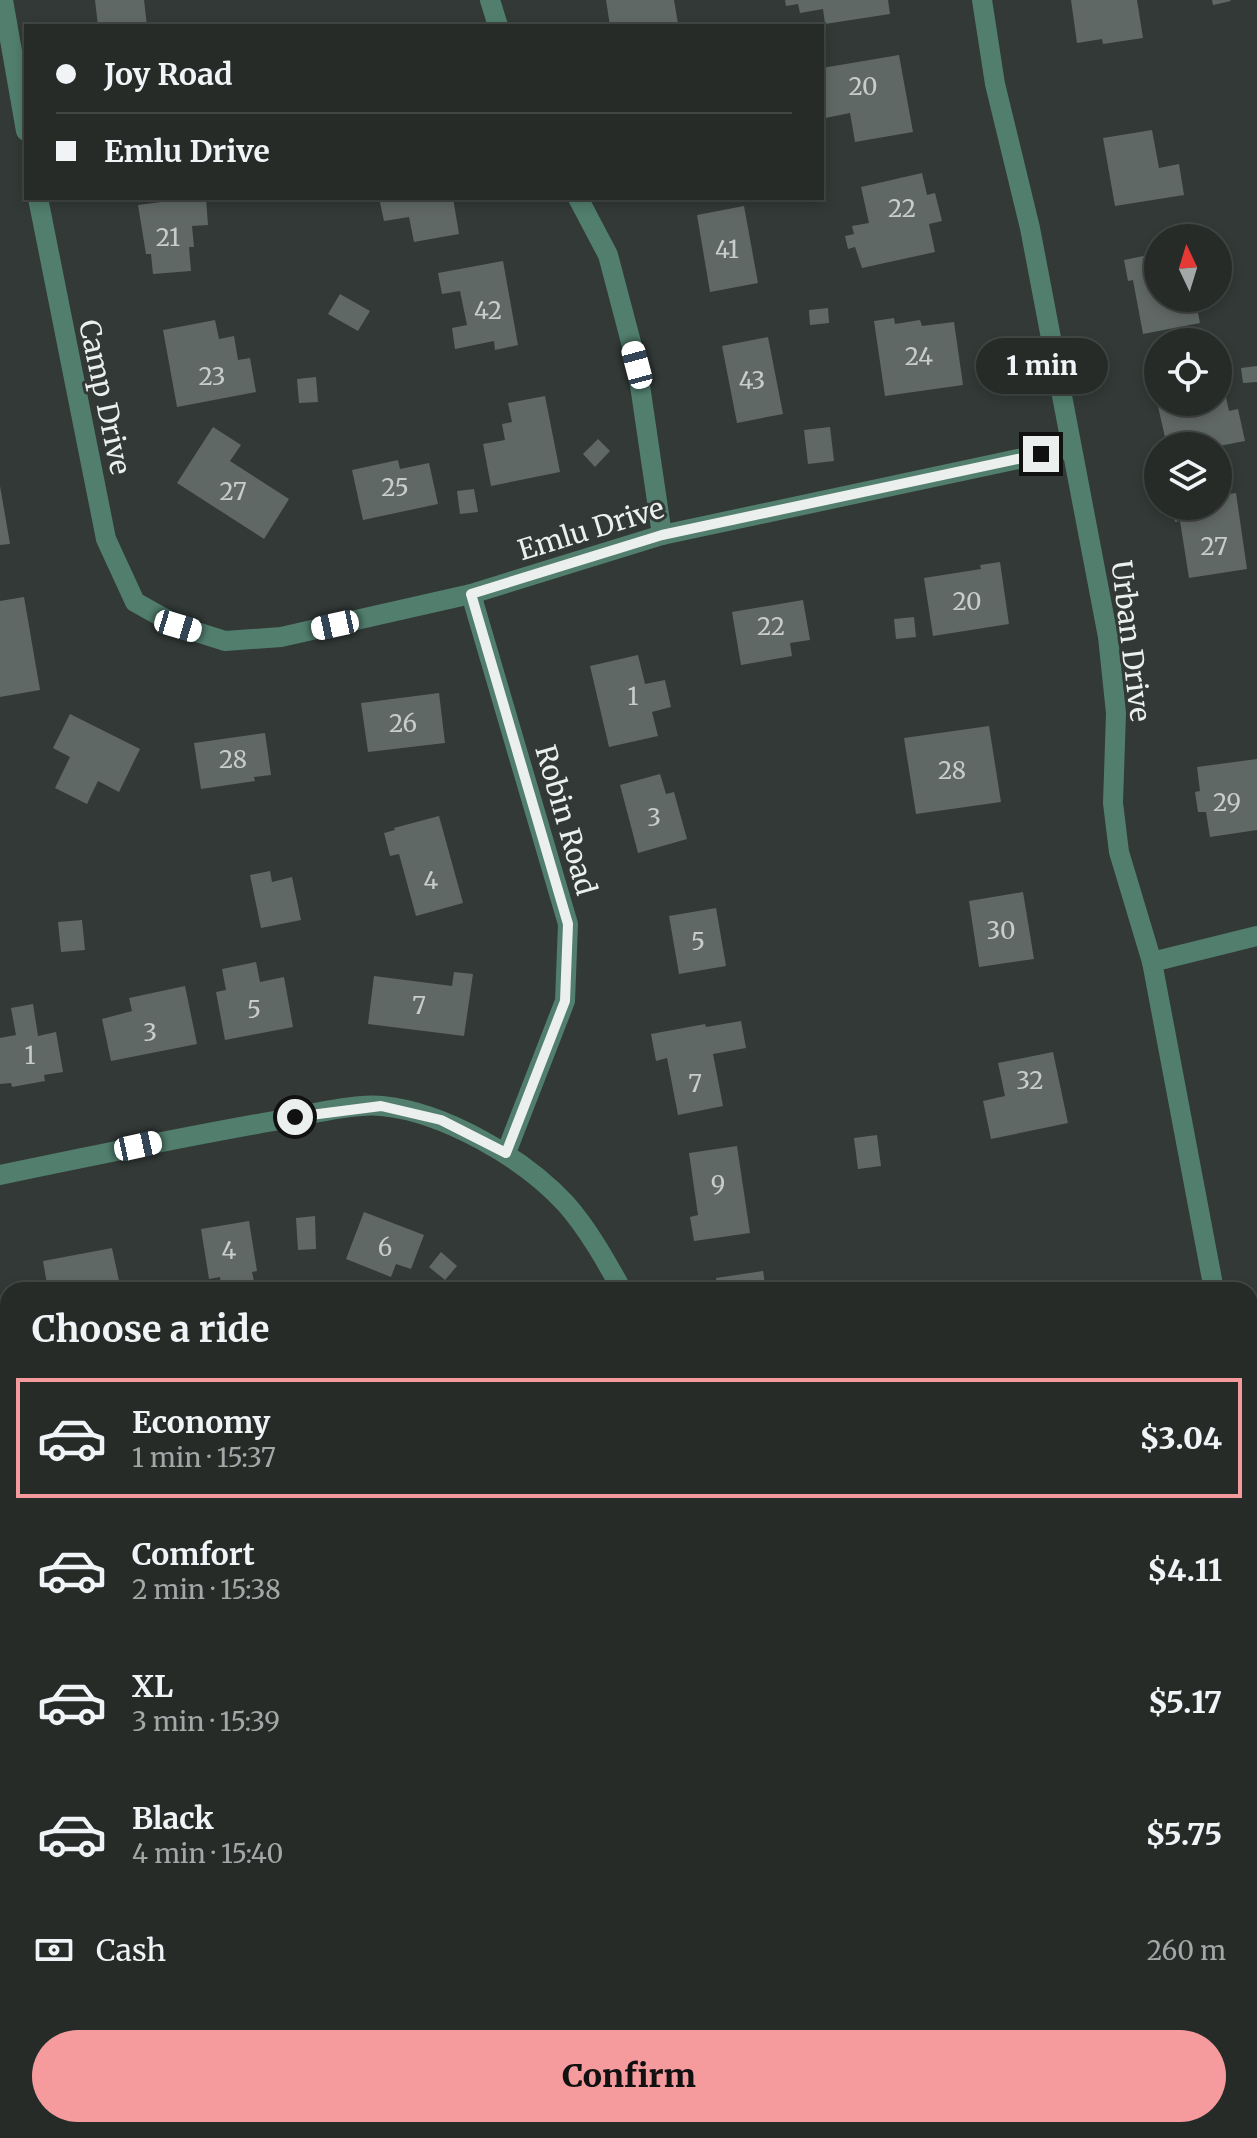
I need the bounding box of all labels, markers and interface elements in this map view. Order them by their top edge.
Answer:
text: Joy Road [104,55,233,93]
house number: 20 [848,71,878,102]
text: Emlu Drive [104,132,270,170]
house number: 22 [888,193,916,224]
house number: 21 [156,222,180,253]
north arrow [1144,224,1232,312]
map controls [1144,224,1232,520]
house number: 41 [715,234,739,265]
house number: 42 [474,295,502,326]
street label: Camp Drive [71,316,139,478]
button: locate [1144,328,1232,416]
callout: 1 min [975,338,1107,394]
car [619,339,655,391]
house number: 24 [905,341,933,372]
text: 1 min [1006,349,1078,382]
house number: 23 [198,361,226,392]
house number: 43 [739,365,765,396]
button: layers [1144,432,1232,520]
route end [1023,436,1059,472]
house number: 25 [381,472,409,503]
house number: 27 [219,476,247,507]
street label: Emlu Drive [514,490,668,568]
house number: 27 [1200,531,1228,562]
street label: Urban Drive [1103,558,1159,724]
house number: 20 [952,586,982,617]
car [152,608,204,644]
car [309,608,361,642]
house number: 22 [757,611,785,642]
house number: 1 [628,681,639,712]
house number: 26 [389,708,417,739]
street label: Robin Road [527,741,605,899]
house number: 28 [219,744,247,775]
house number: 28 [938,755,966,786]
house number: 29 [1213,787,1241,818]
house number: 3 [647,802,661,833]
house number: 4 [424,865,439,896]
house number: 30 [987,915,1015,946]
house number: 5 [691,926,705,957]
house number: 7 [412,990,426,1021]
house number: 5 [247,994,261,1025]
house number: 3 [143,1017,157,1048]
house number: 1 [25,1040,36,1071]
house number: 32 [1016,1065,1044,1096]
house number: 7 [688,1068,702,1099]
route start [277,1099,313,1135]
car [112,1129,164,1163]
house number: 9 [711,1169,725,1200]
house number: 6 [378,1232,392,1263]
house number: 4 [222,1235,237,1266]
text: Choose a ride [32,1307,269,1352]
icon: car [36,1402,108,1474]
text: Economy [132,1403,270,1441]
text: $3.04 [1139,1419,1222,1457]
text: 1 min · 15:37 [132,1441,276,1474]
icon: car [36,1534,108,1606]
text: Comfort [132,1535,255,1573]
text: $4.11 [1147,1551,1222,1589]
text: 2 min · 15:38 [132,1573,281,1606]
icon: car [36,1666,108,1738]
text: XL [132,1667,173,1705]
text: $5.17 [1148,1683,1222,1721]
text: 3 min · 15:39 [132,1705,280,1738]
icon: car [36,1798,108,1870]
text: Black [132,1799,214,1837]
text: $5.75 [1146,1815,1222,1853]
text: 4 min · 15:40 [132,1837,283,1870]
icon: cash [32,1928,76,1972]
text: Cash [96,1931,166,1969]
text: 260 m [1147,1934,1226,1967]
button: Confirm [32,2030,1226,2122]

